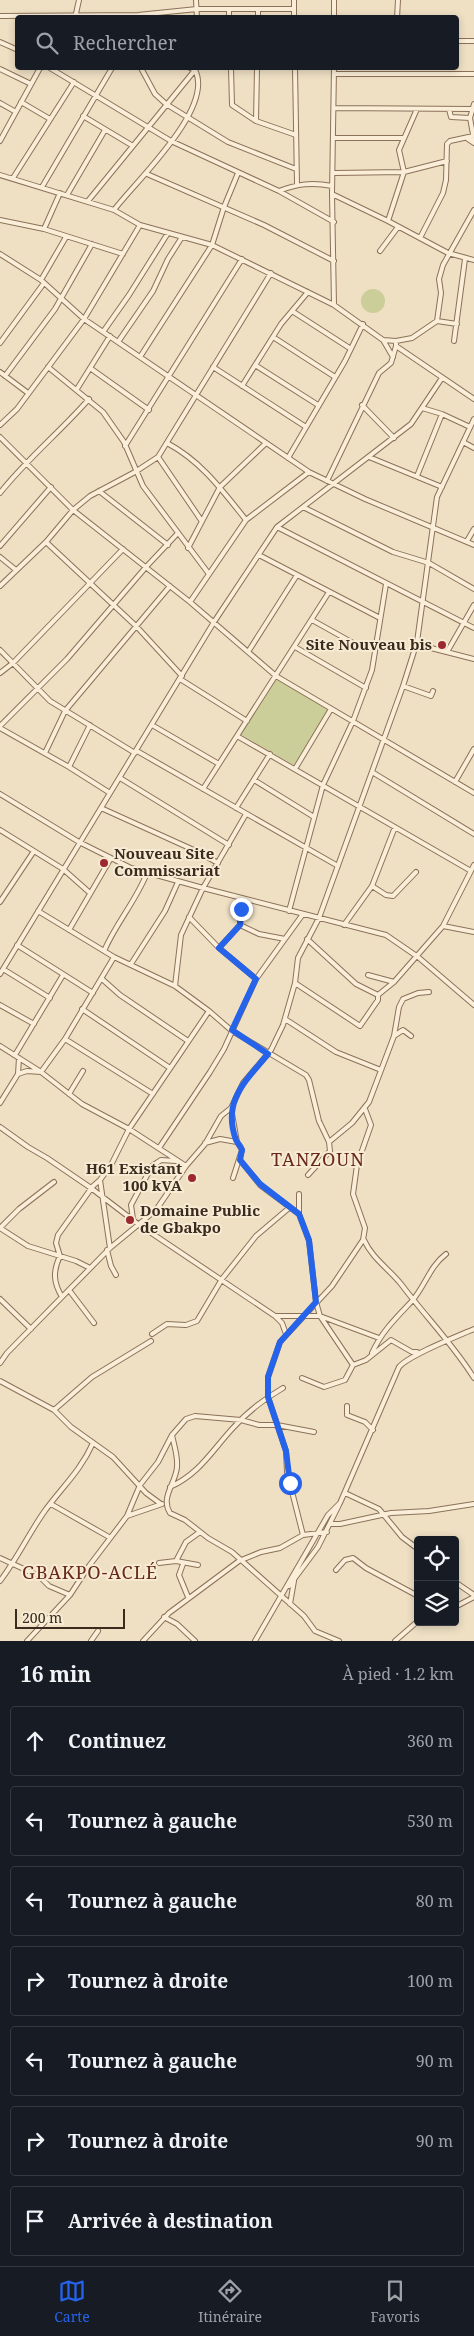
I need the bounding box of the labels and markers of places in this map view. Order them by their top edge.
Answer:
place label: Site Nouveau bis [306,634,432,654]
marker: Site Nouveau bis [436,639,448,651]
place label: Nouveau Site Commissariat [114,843,220,880]
marker: Nouveau Site Commissariat [98,857,110,869]
place label: H61 Existant 100 kVA [86,1158,183,1195]
marker: H61 Existant 100 kVA [186,1172,198,1184]
place label: Domaine Public de Gbakpo [140,1200,260,1237]
marker: Domaine Public de Gbakpo [124,1214,136,1226]

